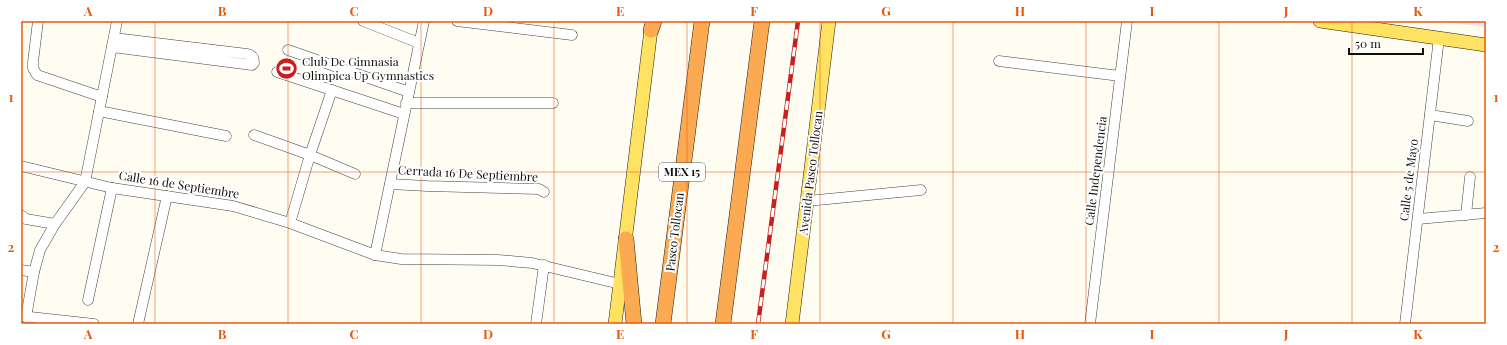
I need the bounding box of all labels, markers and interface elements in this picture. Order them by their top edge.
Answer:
text: A [83,2,93,19]
text: B [218,2,227,19]
text: C [349,2,359,19]
text: D [483,2,493,19]
text: E [616,2,624,19]
text: F [750,2,758,19]
text: G [881,2,891,19]
text: H [1015,2,1025,19]
text: I [1150,2,1155,19]
text: J [1283,2,1289,19]
text: K [1413,2,1423,19]
scale bar [1349,30,1423,56]
text: 50 m [1355,35,1381,51]
place label: Club De Gimnasia Olimpica Up Gymnastics [302,53,434,83]
sports icon: Club De Gimnasia Olimpica Up Gymnastics [273,56,299,82]
text: 1 [9,88,14,105]
text: 1 [1494,88,1499,105]
street label: Avenida Paseo Tollocan [794,110,826,237]
street label: Calle Independencia [1080,115,1110,226]
street label: Calle 5 de Mayo [1395,137,1421,222]
street label: Cerrada 16 De Septiembre [398,161,538,185]
road number: MEX 15 [659,163,705,181]
street label: Calle 16 de Septiembre [118,167,240,201]
street label: Paseo Tollocan [661,192,687,272]
text: 2 [8,238,15,255]
text: 2 [1493,238,1500,255]
text: A [83,325,93,342]
text: B [218,325,227,342]
text: C [349,325,359,342]
text: D [483,325,493,342]
text: E [616,325,624,342]
text: F [750,325,758,342]
text: G [881,325,891,342]
text: H [1015,325,1025,342]
text: I [1150,325,1155,342]
text: J [1283,325,1289,342]
text: K [1413,325,1423,342]

